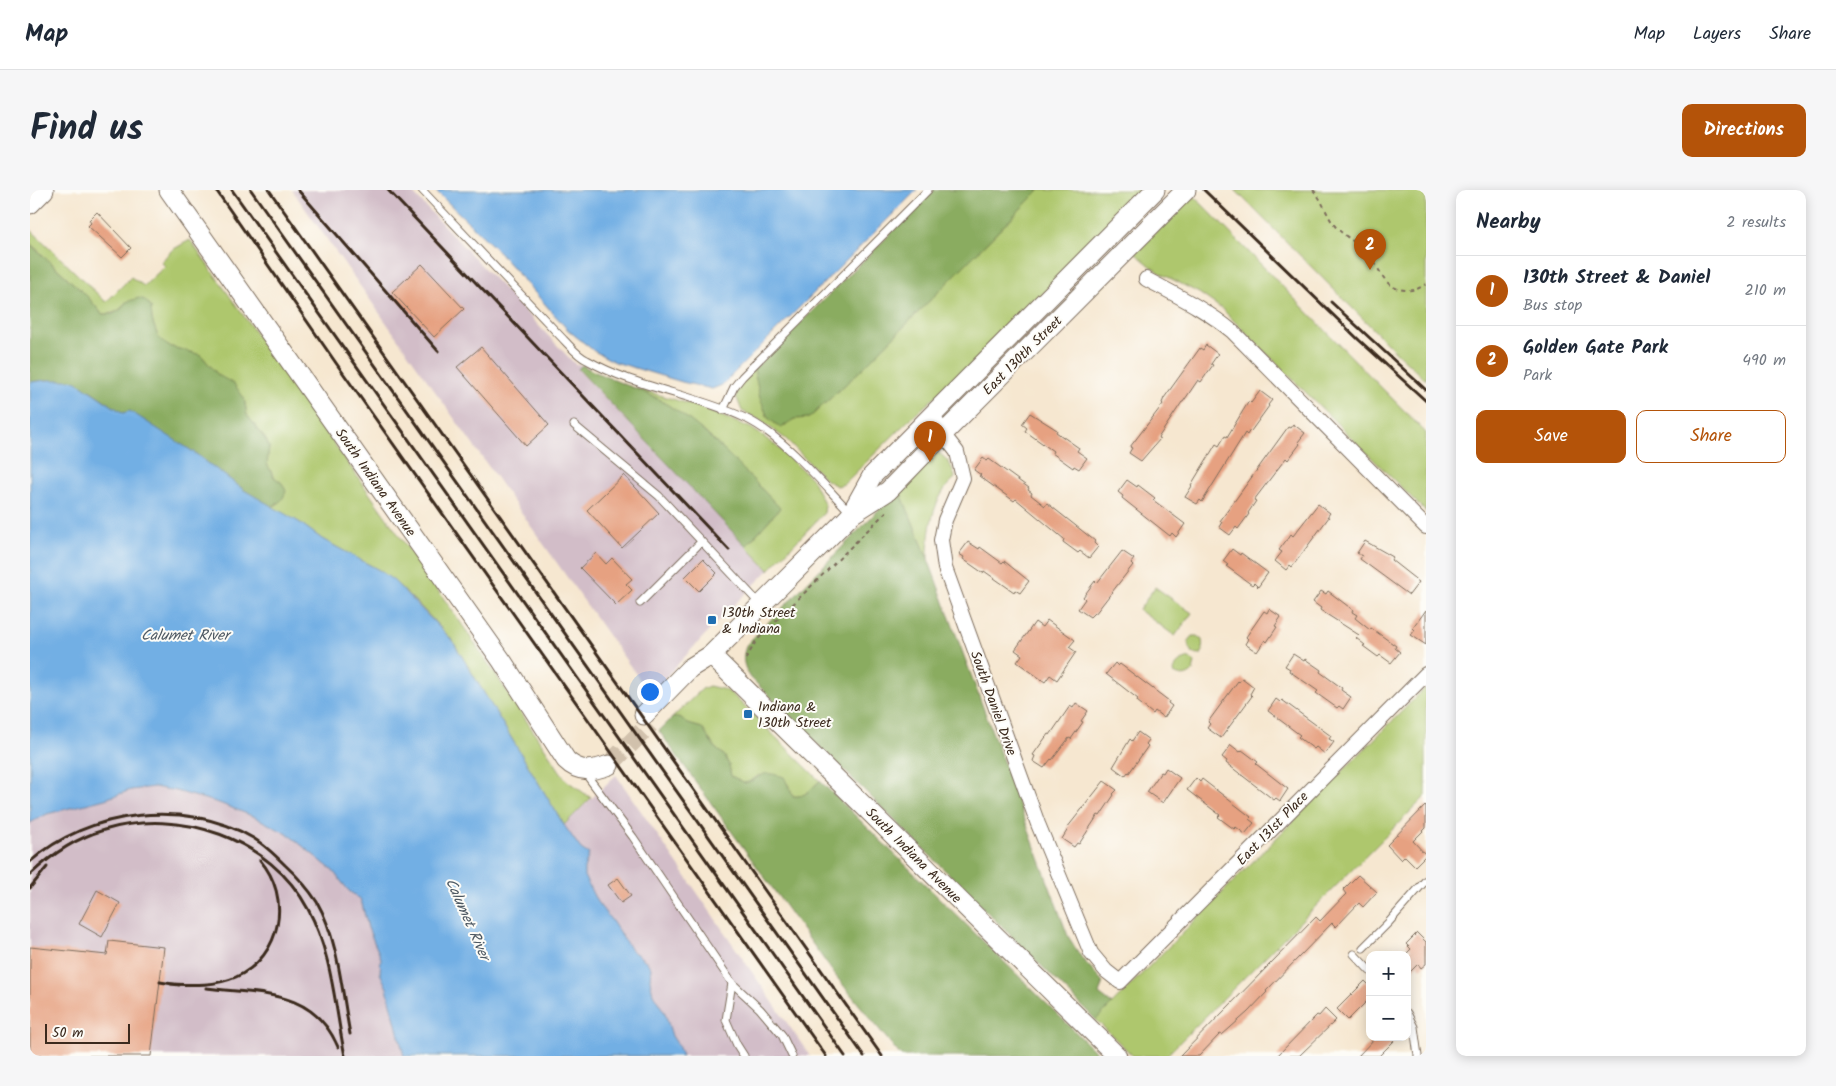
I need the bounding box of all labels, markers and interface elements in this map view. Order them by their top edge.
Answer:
text: Map [25,15,68,54]
text: Map [1634,20,1665,49]
text: Layers [1693,20,1741,49]
text: Share [1769,20,1811,49]
text: Find us [30,102,143,158]
button: Directions [1682,104,1806,157]
text: Nearby [1476,206,1541,239]
text: 2 results [1726,210,1786,235]
pin: 2 [1354,229,1386,270]
text: 130th Street & Daniel [1523,263,1710,293]
text: 1 [1490,278,1494,303]
text: 210 m [1745,278,1786,303]
text: Bus stop [1523,293,1582,318]
street label: East 130th Street [978,310,1068,401]
text: Golden Gate Park [1523,333,1668,363]
text: 2 [1487,348,1497,373]
text: 490 m [1742,348,1786,373]
text: Park [1523,363,1552,388]
button: Save [1476,410,1626,463]
button: Share [1636,410,1786,463]
pin: 1 [914,421,946,462]
street label: South Indiana Avenue [329,424,421,542]
place label: 130th Street & Indiana [722,602,796,640]
marker: 130th Street & Indiana [706,614,718,626]
water label: Calumet River [141,624,232,648]
street label: South Daniel Drive [964,648,1022,759]
your location [637,679,663,705]
place label: Indiana & 130th Street [758,696,832,734]
marker: Indiana & 130th Street [742,708,754,720]
street label: East 131st Place [1232,786,1314,871]
street label: South Indiana Avenue [860,802,967,909]
water label: Calumet River [438,874,497,967]
map controls [1366,951,1411,1041]
button: + [1366,951,1411,996]
button: − [1366,996,1411,1041]
scale bar [45,1021,130,1044]
text: 50 m [52,1022,83,1044]

